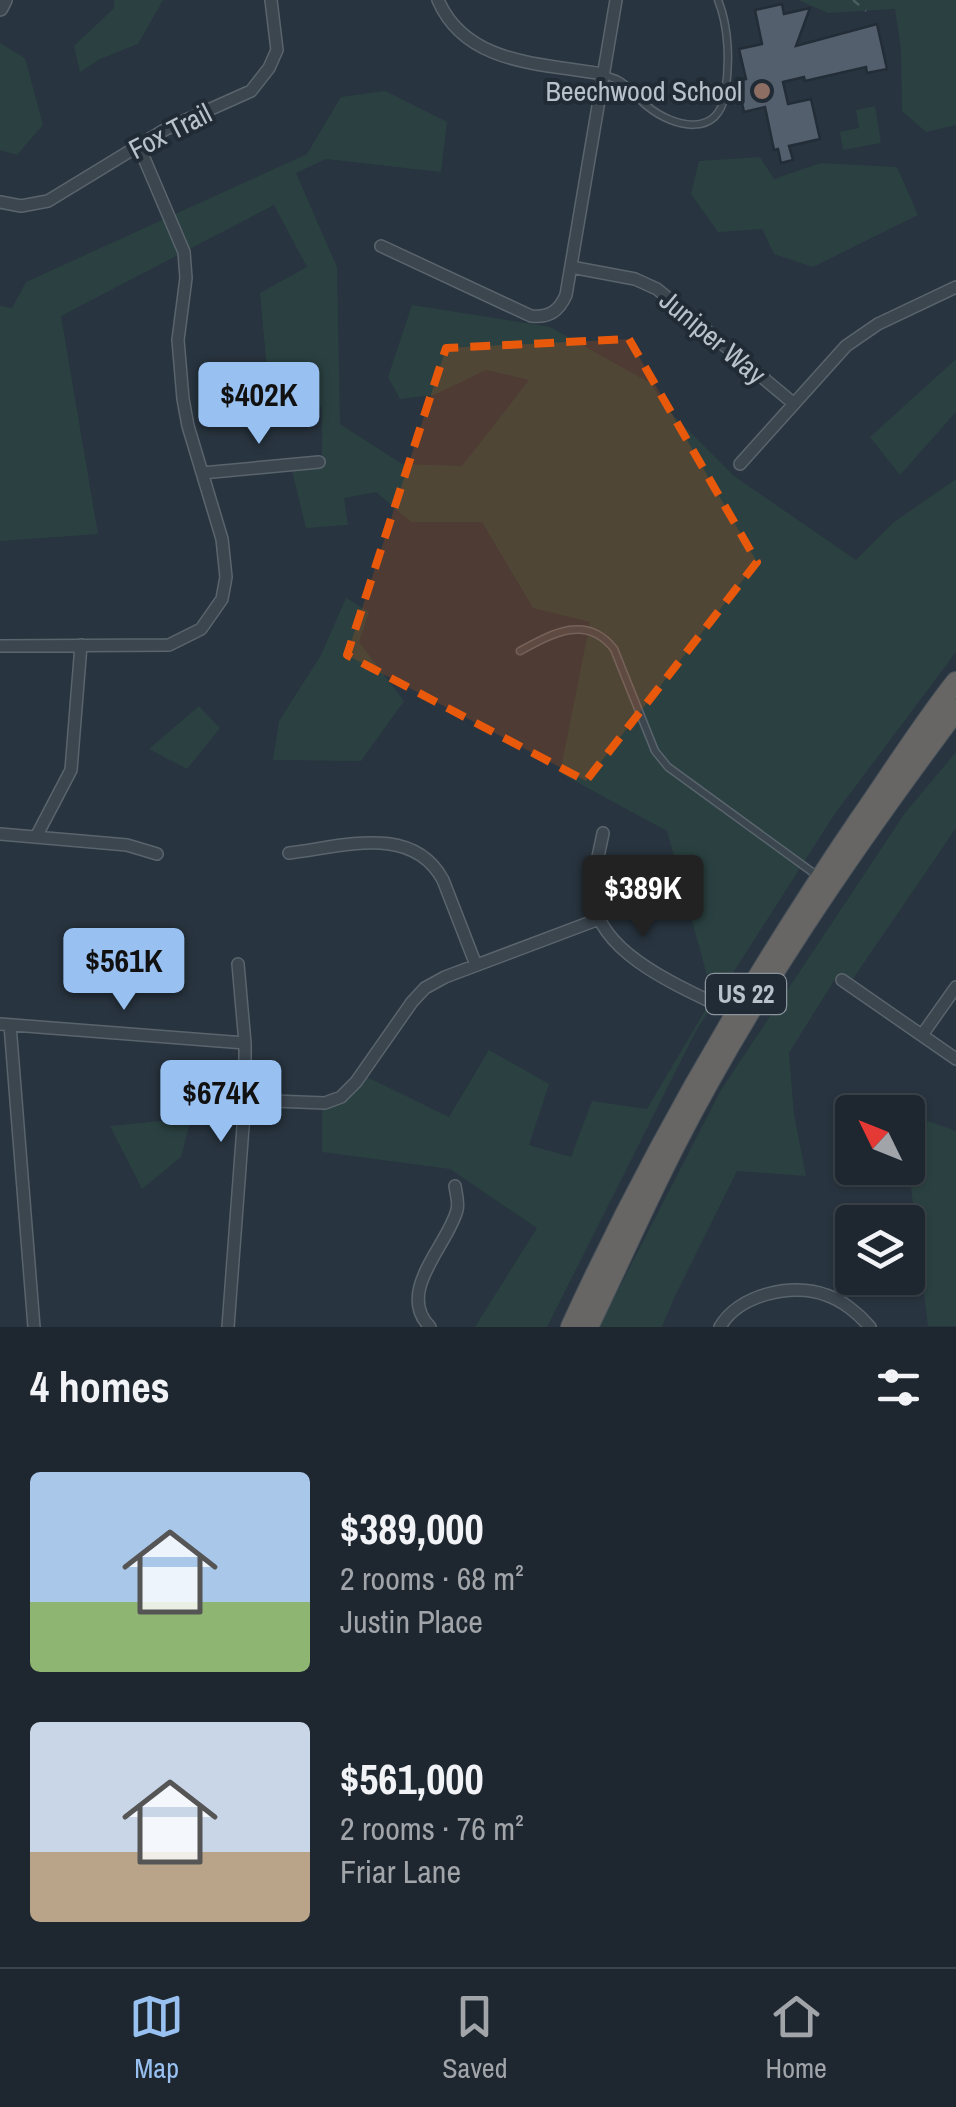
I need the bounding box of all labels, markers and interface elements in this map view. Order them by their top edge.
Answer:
place label: Beechwood School [545,72,742,110]
marker: Beechwood School [751,80,773,102]
street label: Fox Trail [122,94,218,168]
street label: Juniper Way [652,281,775,393]
pin: $402K [189,362,329,447]
text: $402K [220,373,298,416]
pin: $389K [573,855,713,940]
text: $389K [604,866,682,909]
pin: $561K [54,928,194,1013]
text: $561K [85,939,163,982]
road number: US 22 [706,974,786,1014]
pin: $674K [151,1060,291,1145]
text: $674K [182,1071,260,1114]
north arrow [835,1095,925,1185]
map controls [835,1095,925,1295]
button: layers [835,1205,925,1295]
text: 4 homes [30,1359,170,1415]
icon: filters [871,1360,926,1415]
text: $389,000 [340,1501,484,1557]
icon: home [110,1512,230,1632]
text: 2 rooms · 68 m² [340,1557,524,1600]
text: Justin Place [340,1600,483,1643]
text: $561,000 [340,1751,484,1807]
icon: home [110,1762,230,1882]
text: 2 rooms · 76 m² [340,1807,524,1850]
text: Friar Lane [340,1850,461,1893]
tab: Map [129,1989,184,2087]
tab: Saved [442,1989,507,2087]
tab: Home [766,1989,827,2087]

